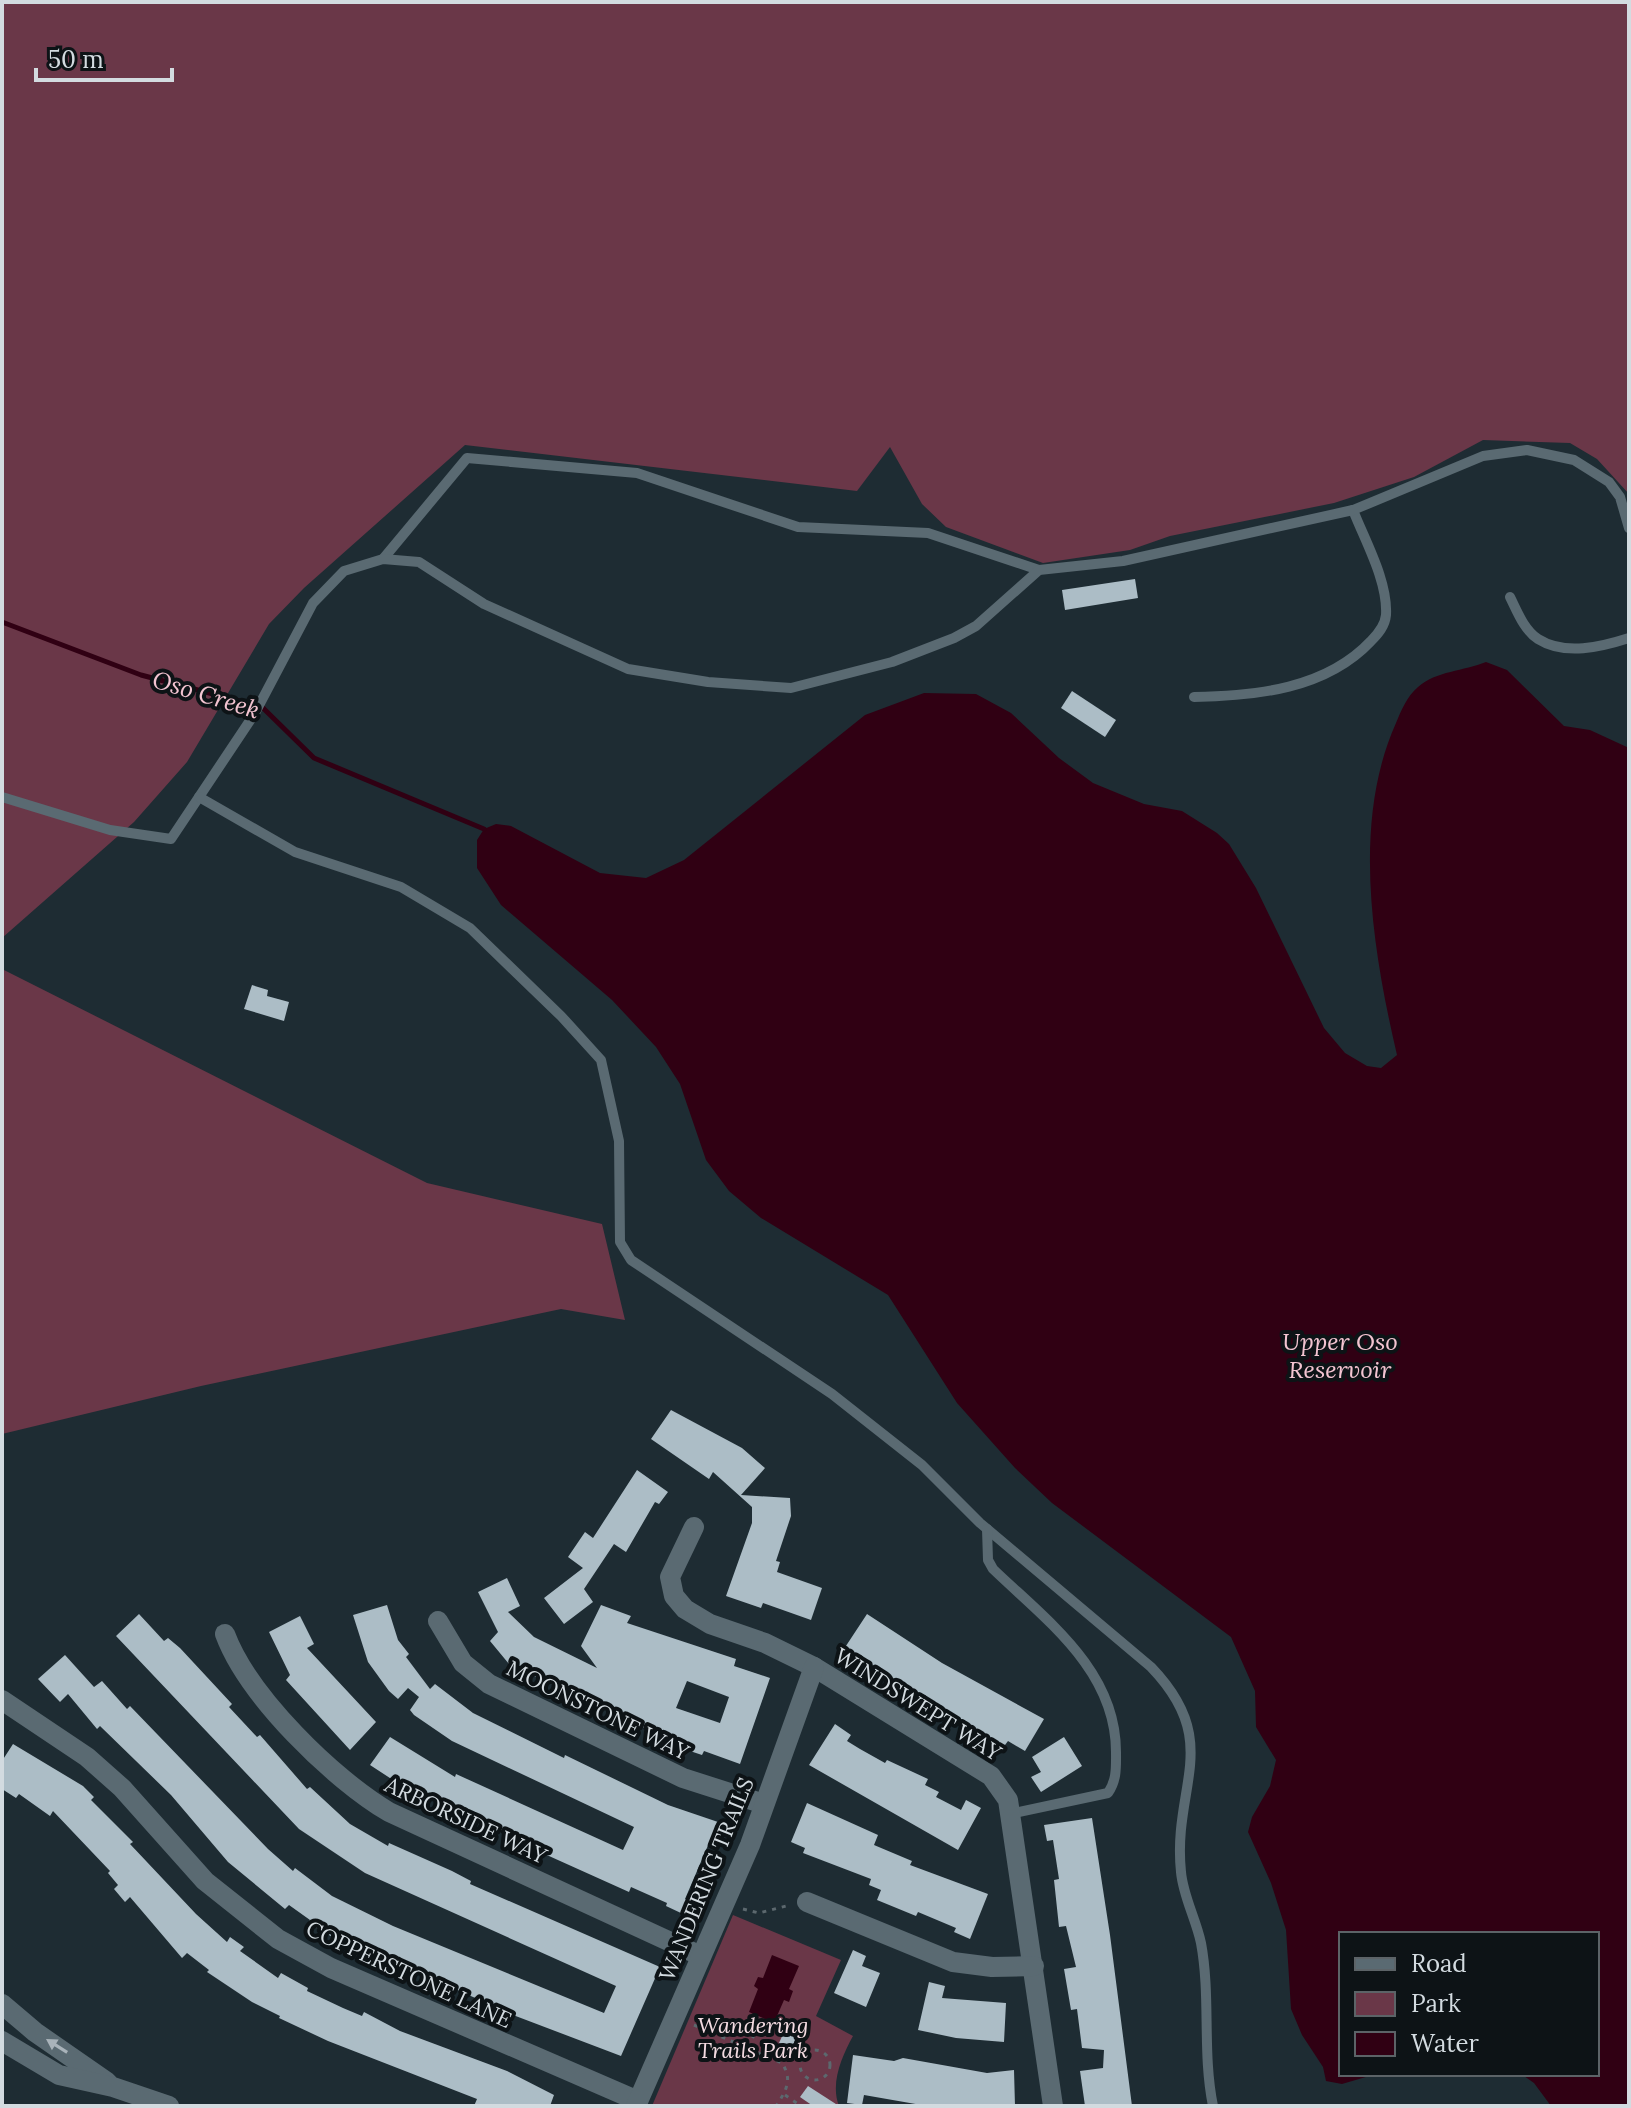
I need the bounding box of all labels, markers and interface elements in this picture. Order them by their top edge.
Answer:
scale bar [36,32,172,82]
text: 50 m [48,44,104,75]
water label: Oso Creek [149,664,264,726]
water label: Upper Oso Reservoir [1282,1326,1398,1385]
street label: WINDSWEPT WAY [829,1641,1008,1767]
street label: MOONSTONE WAY [502,1654,695,1767]
street label: ARBORSIDE WAY [380,1770,552,1870]
street label: WANDERING TRAILS [652,1773,760,1985]
street label: COPPERSTONE LANE [302,1914,516,2034]
legend [1339,1932,1599,2076]
text: Road [1411,1948,1467,1979]
text: Park [1411,1988,1461,2019]
park label: Wandering Trails Park [698,2011,808,2064]
text: Water [1411,2028,1479,2059]
one-way arrow [46,2039,68,2053]

